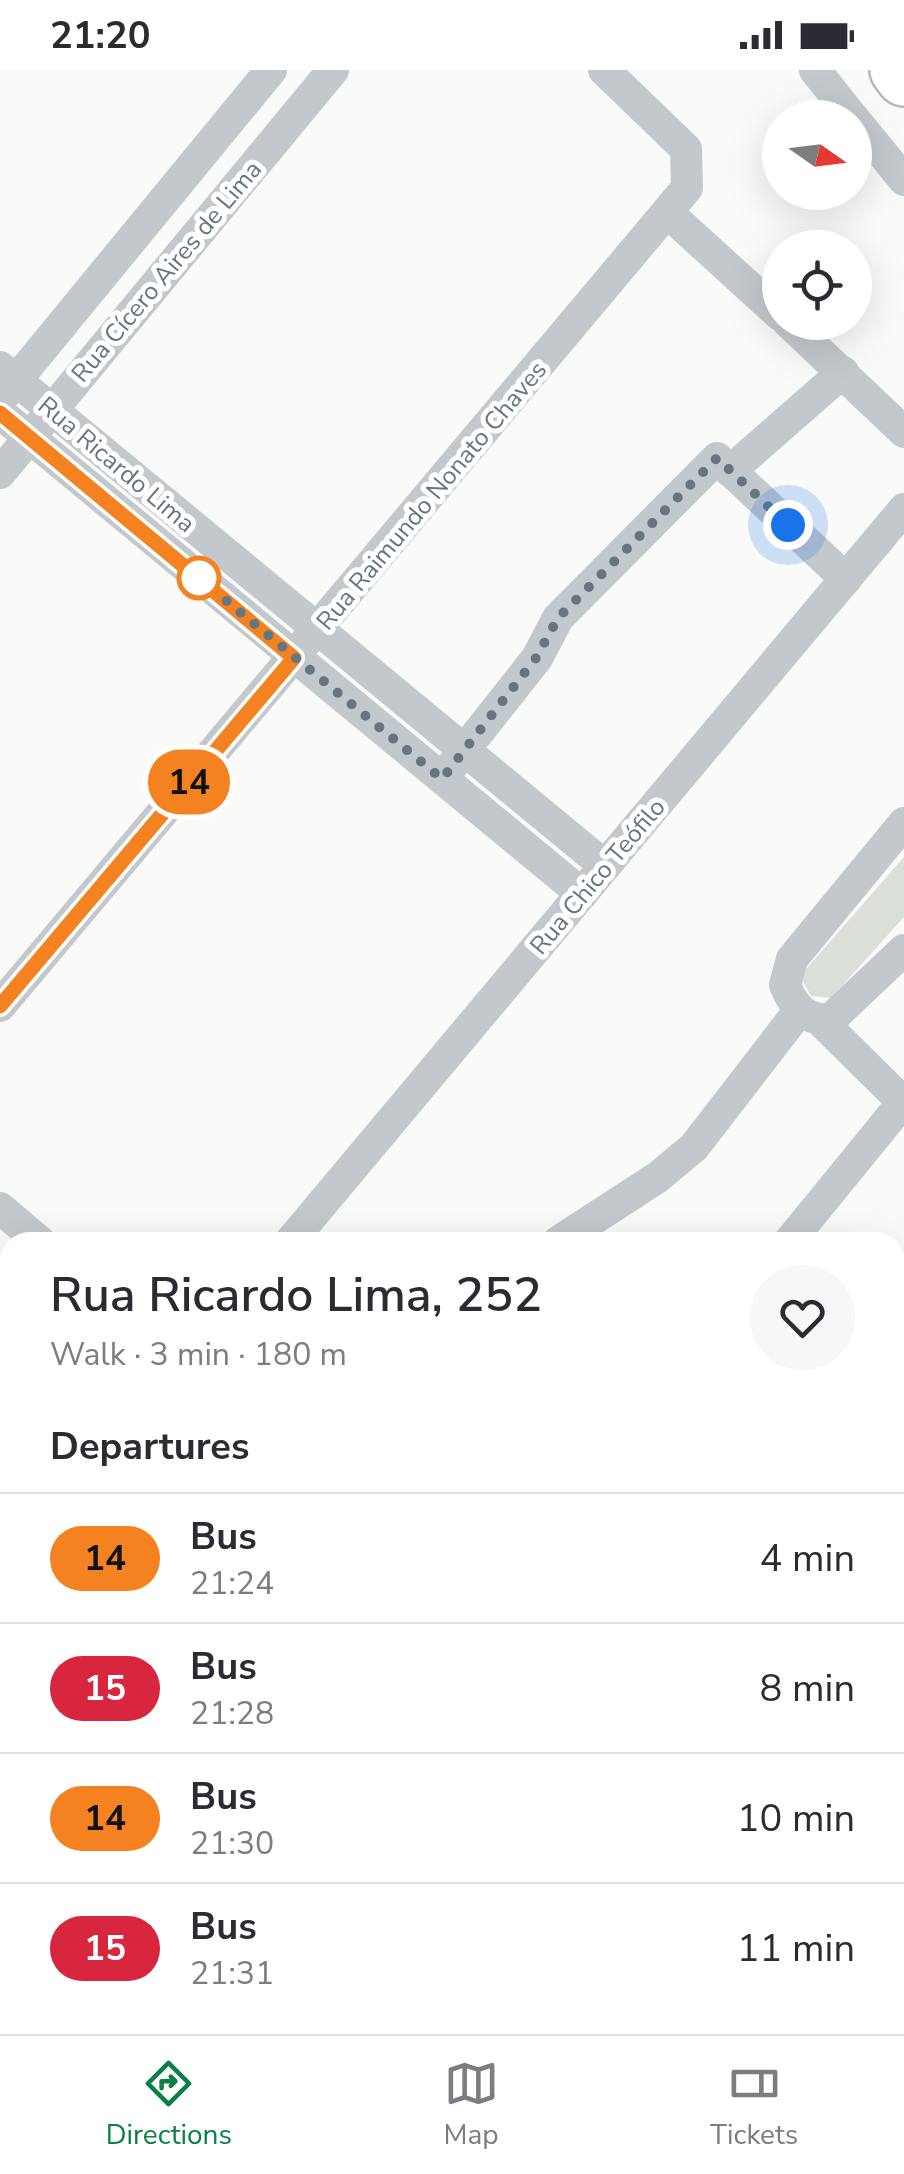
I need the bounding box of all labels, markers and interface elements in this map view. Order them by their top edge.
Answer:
text: 21:20 [50,10,151,61]
north arrow [762,100,872,210]
map controls [762,100,872,340]
street label: Rua Cícero Aires de Lima [64,154,270,390]
button: locate [762,230,872,340]
street label: Rua Raimundo Nonato Chaves [309,354,555,637]
street label: Rua Ricardo Lima [31,389,202,541]
your location [763,500,813,550]
unlabelled marker [178,557,220,599]
line badge: 14 [144,750,234,814]
text: 14 [168,759,210,806]
street label: Rua Chico Teófilo [522,791,673,962]
text: Rua Ricardo Lima, 252 [50,1262,542,1328]
button: heart [750,1265,855,1370]
text: Walk · 3 min · 180 m [50,1333,347,1376]
text: Departures [50,1421,249,1472]
text: Bus [190,1511,257,1562]
text: 4 min [760,1533,855,1584]
text: 14 [84,1535,126,1582]
text: 21:24 [190,1562,274,1605]
text: Bus [190,1641,257,1692]
text: 8 min [760,1663,855,1714]
text: 15 [84,1665,126,1712]
text: 21:28 [190,1692,274,1735]
text: Bus [190,1771,257,1822]
text: 10 min [737,1793,855,1844]
text: 14 [84,1795,126,1842]
text: 21:30 [190,1822,274,1865]
text: Bus [190,1901,257,1952]
text: 11 min [737,1923,855,1974]
text: 15 [84,1925,126,1972]
text: 21:31 [190,1952,274,1995]
tab: Directions [106,2056,232,2154]
tab: Map [443,2056,499,2154]
tab: Tickets [710,2056,798,2154]

